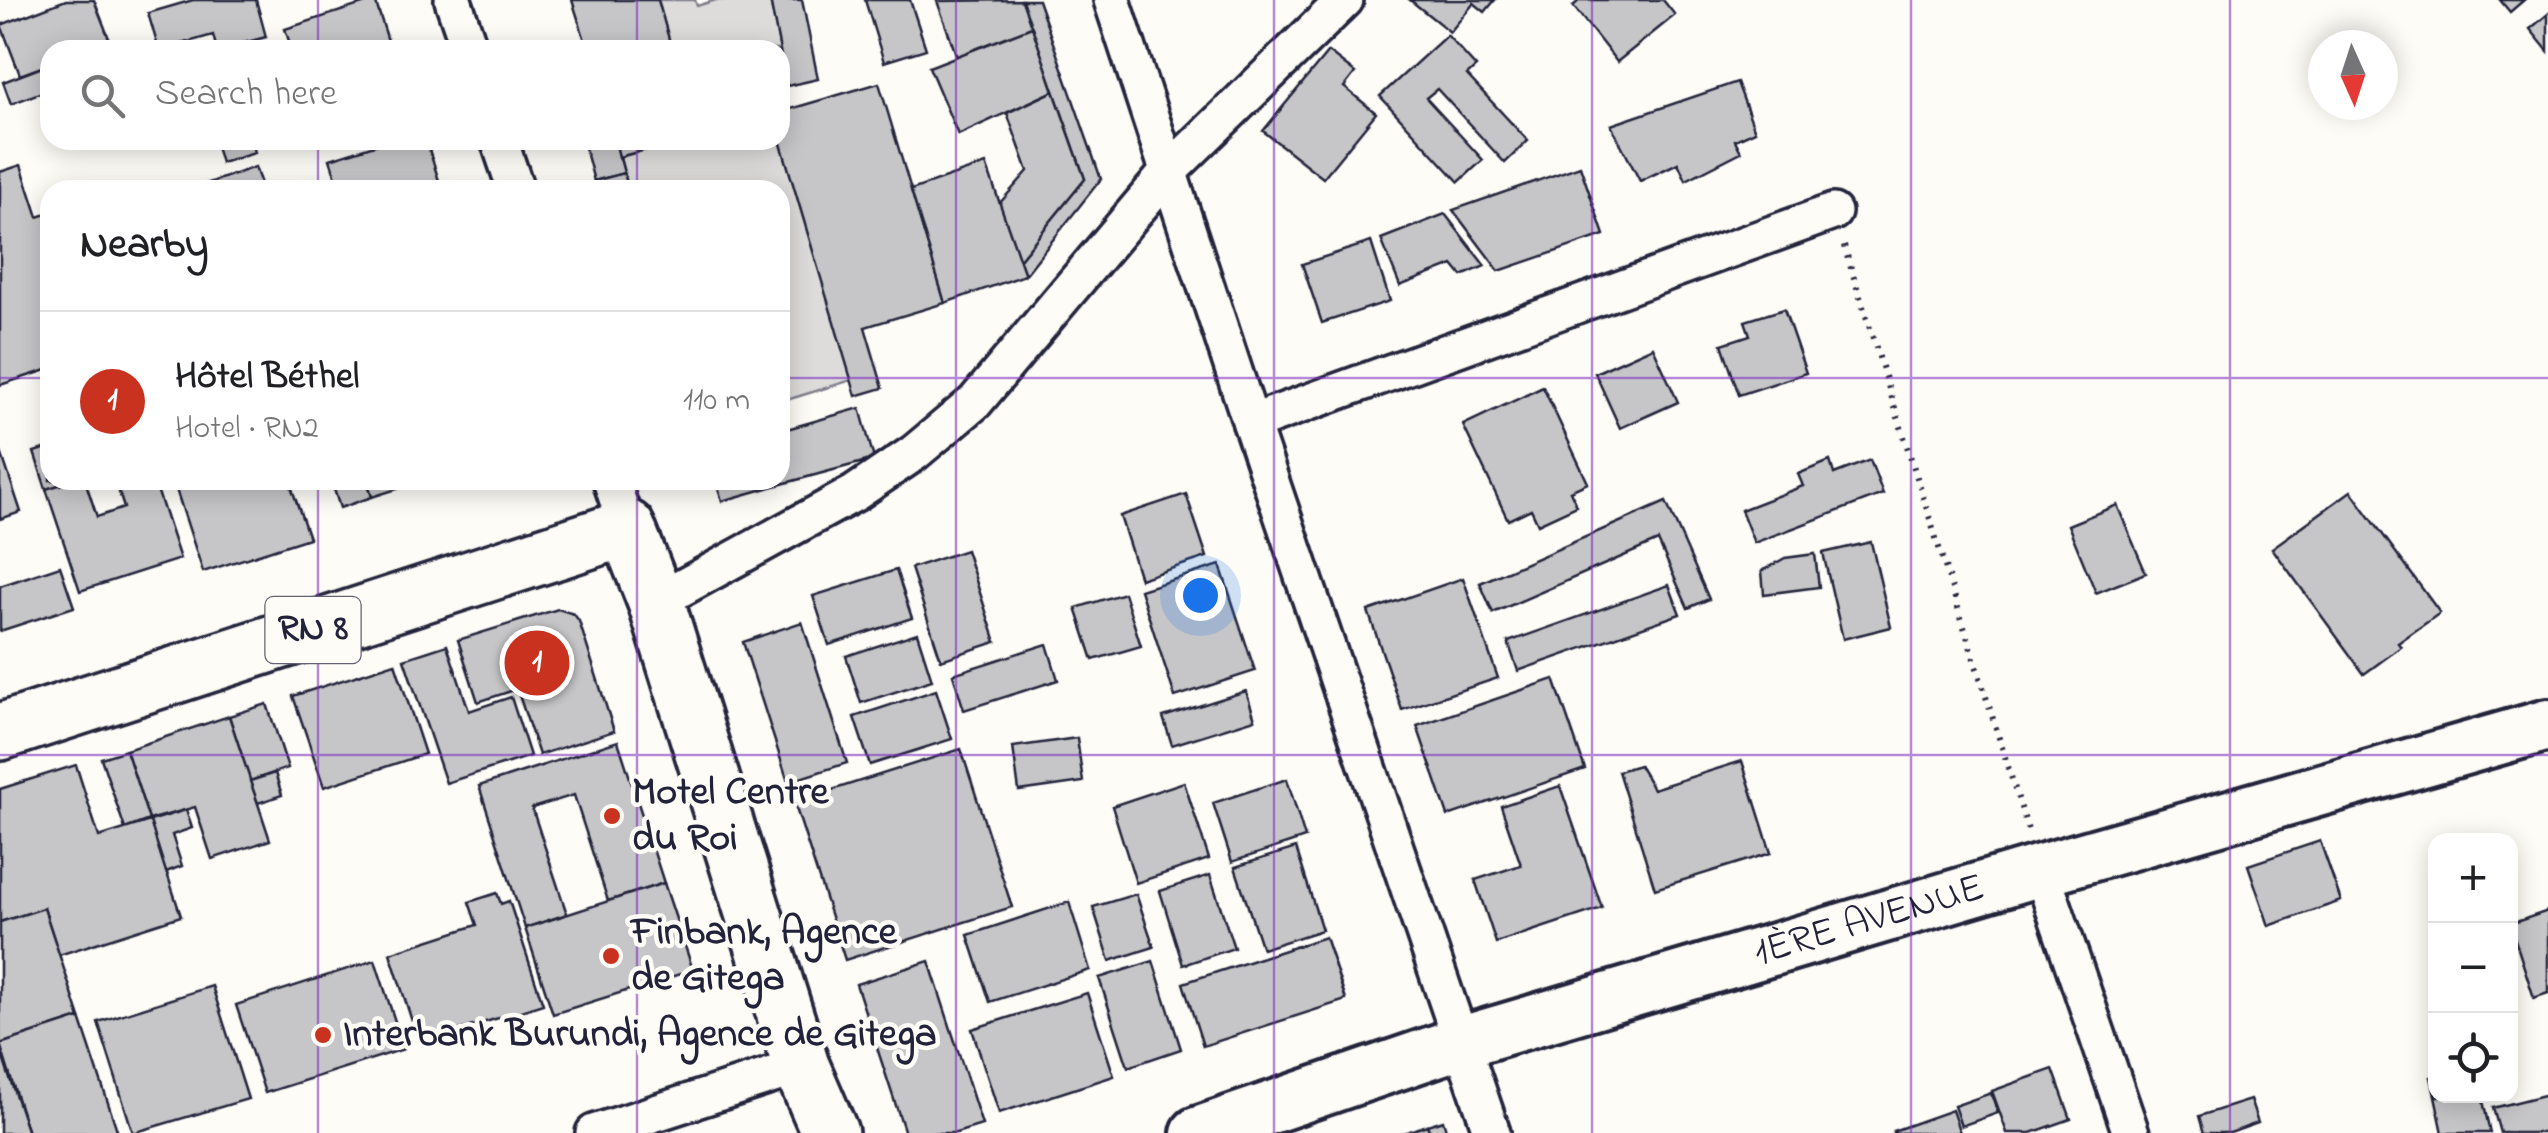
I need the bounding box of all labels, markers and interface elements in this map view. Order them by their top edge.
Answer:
north arrow [2308,30,2398,120]
search box [40,40,790,150]
text: Search here [155,67,337,123]
icon: search [75,68,130,123]
text: Nearby [80,215,208,276]
text: Hôtel Béthel [175,350,359,406]
text: 1 [107,378,118,425]
text: 110 m [683,378,750,425]
text: Hotel · RN2 [175,406,319,453]
your location [1175,570,1226,621]
road number: RN 8 [266,597,360,663]
pin: 1 [504,626,570,700]
place label: Motel Centre du Roi [632,764,830,869]
marker: Motel Centre du Roi [601,805,623,827]
map controls [2428,833,2518,1103]
button: + [2428,833,2518,923]
street label: 1ÈRE AVENUE [1747,859,1992,983]
place label: Finbank, Agence de Gitega [629,904,898,1009]
button: − [2428,923,2518,1013]
marker: Finbank, Agence de Gitega [600,945,622,967]
place label: Interbank Burundi, Agence de Gitega [343,1006,937,1065]
button: locate [2428,1013,2518,1103]
marker: Interbank Burundi, Agence de Gitega [312,1024,334,1046]

